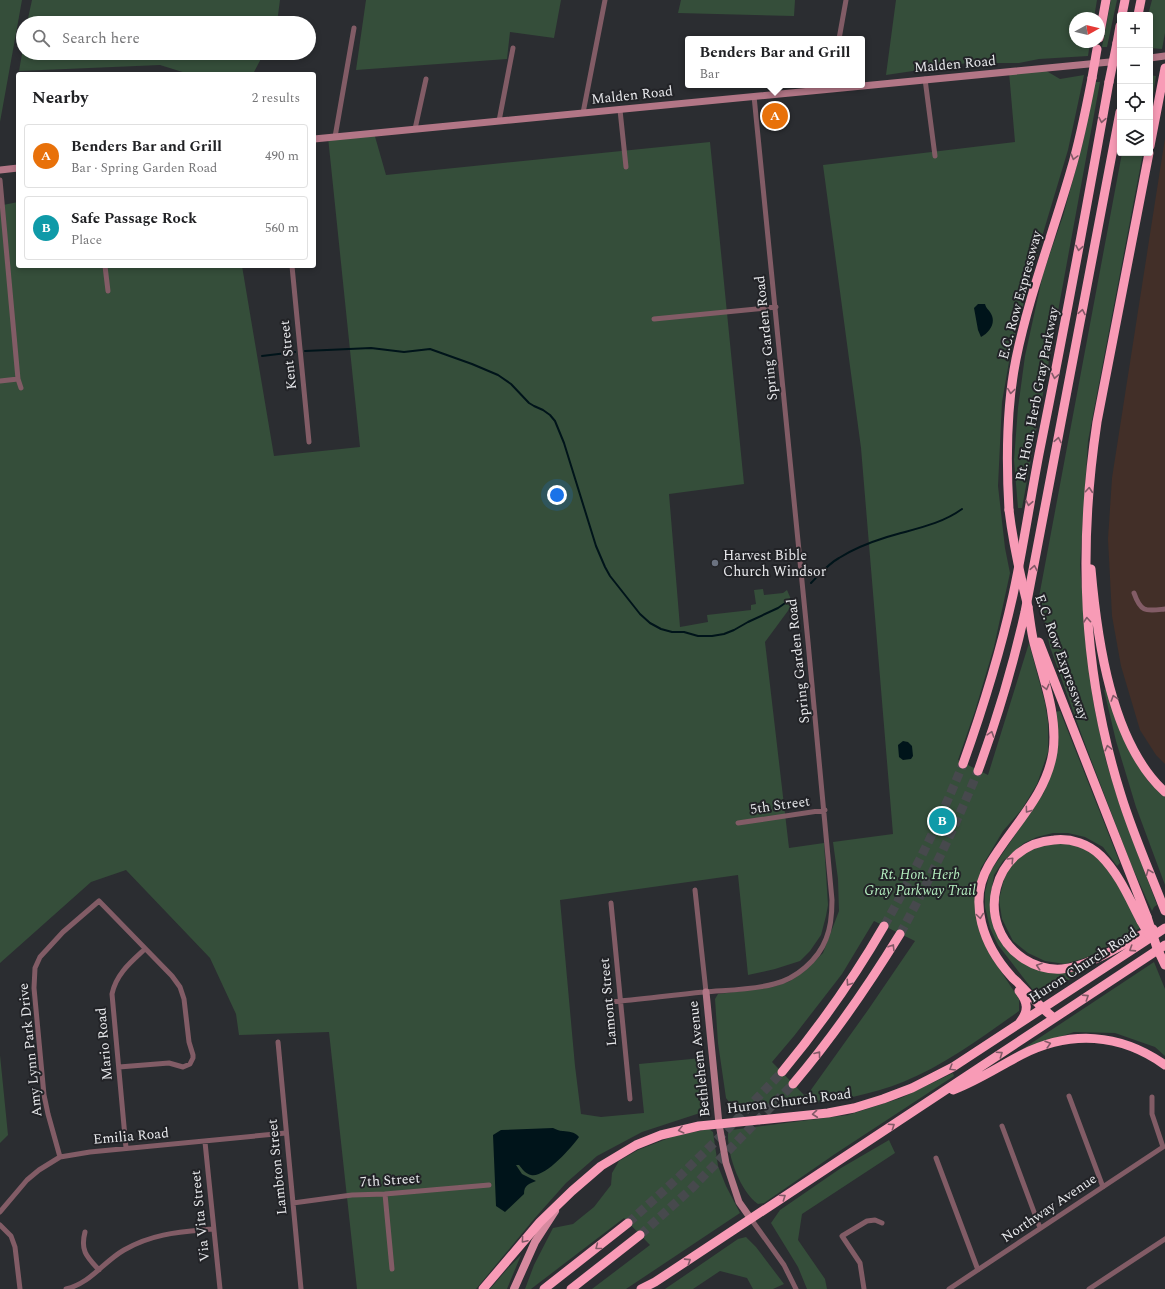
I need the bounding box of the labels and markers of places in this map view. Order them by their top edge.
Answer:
pin: A [762,101,788,131]
place label: Harvest Bible Church Windsor [723,545,827,582]
marker: Harvest Bible Church Windsor [710,558,720,568]
pin: B [929,806,955,836]

